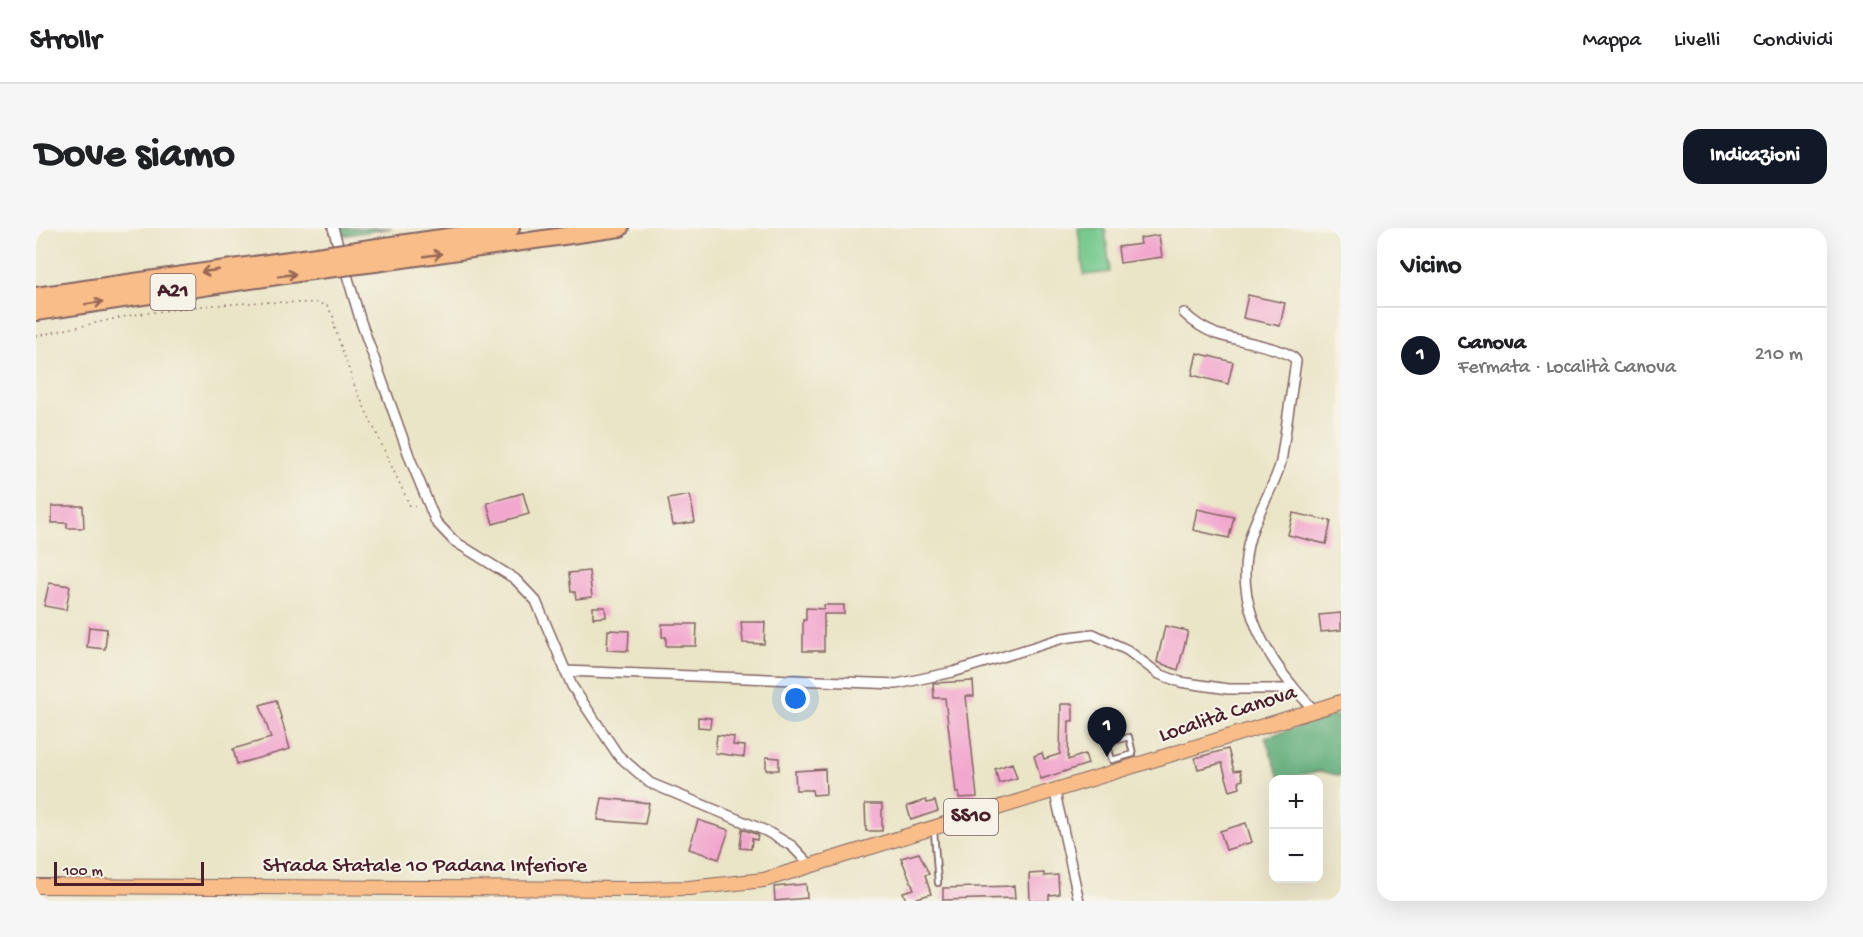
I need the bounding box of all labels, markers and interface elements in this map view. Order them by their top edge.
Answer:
text: Strollr [30,25,101,58]
text: Mappa [1582,29,1641,54]
text: Livelli [1674,29,1720,54]
text: Condividi [1753,29,1833,54]
button: Indicazioni [1683,129,1827,184]
text: Dove siamo [36,132,235,181]
one-way arrow [423,249,442,260]
text: Vicino [1401,252,1461,283]
one-way arrow [201,266,221,277]
one-way arrow [276,269,296,280]
road number: A21 [150,274,196,310]
one-way arrow [83,298,103,309]
text: Canova [1458,331,1526,357]
text: 1 [1416,344,1425,367]
text: 210 m [1755,344,1803,367]
text: Fermata · Località Canova [1458,357,1676,380]
street label: Località Canova [1156,680,1301,749]
your location [781,684,810,713]
pin: 1 [1088,708,1126,757]
map controls [1269,775,1323,883]
button: + [1269,775,1323,829]
road number: SS10 [944,799,998,835]
button: − [1269,829,1323,883]
street label: Strada Statale 10 Padana Inferiore [263,854,588,880]
scale bar [54,859,204,886]
text: 100 m [63,863,103,882]

